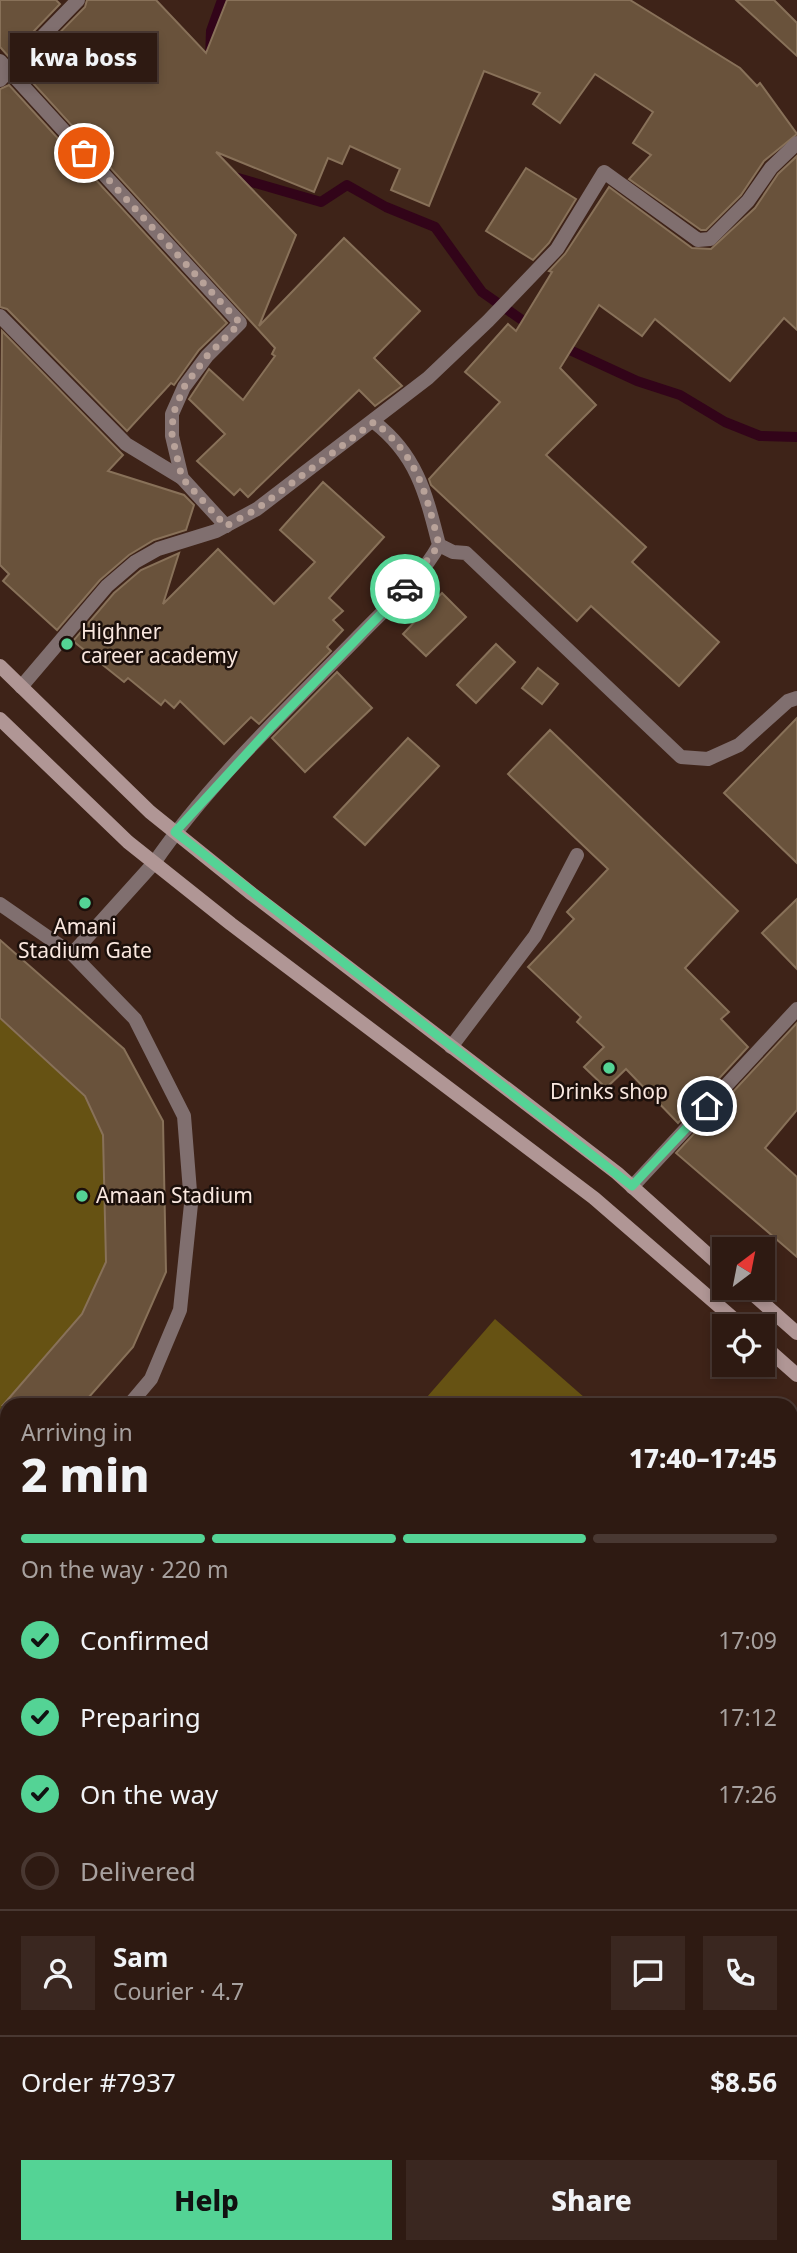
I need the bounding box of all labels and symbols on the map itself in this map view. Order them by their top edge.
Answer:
callout: kwa boss [10,34,158,83]
pin [54,123,114,183]
courier [370,554,440,624]
place label: Highner career academy [81,617,238,669]
marker: Highner career academy [59,636,75,652]
marker: Amani Stadium Gate [77,895,93,911]
place label: Amani Stadium Gate [18,912,152,964]
marker: Drinks shop [601,1060,617,1076]
pin [677,1076,737,1136]
place label: Drinks shop [550,1077,668,1105]
place label: Amaan Stadium [96,1181,253,1209]
marker: Amaan Stadium [74,1188,90,1204]
north arrow [712,1237,775,1300]

